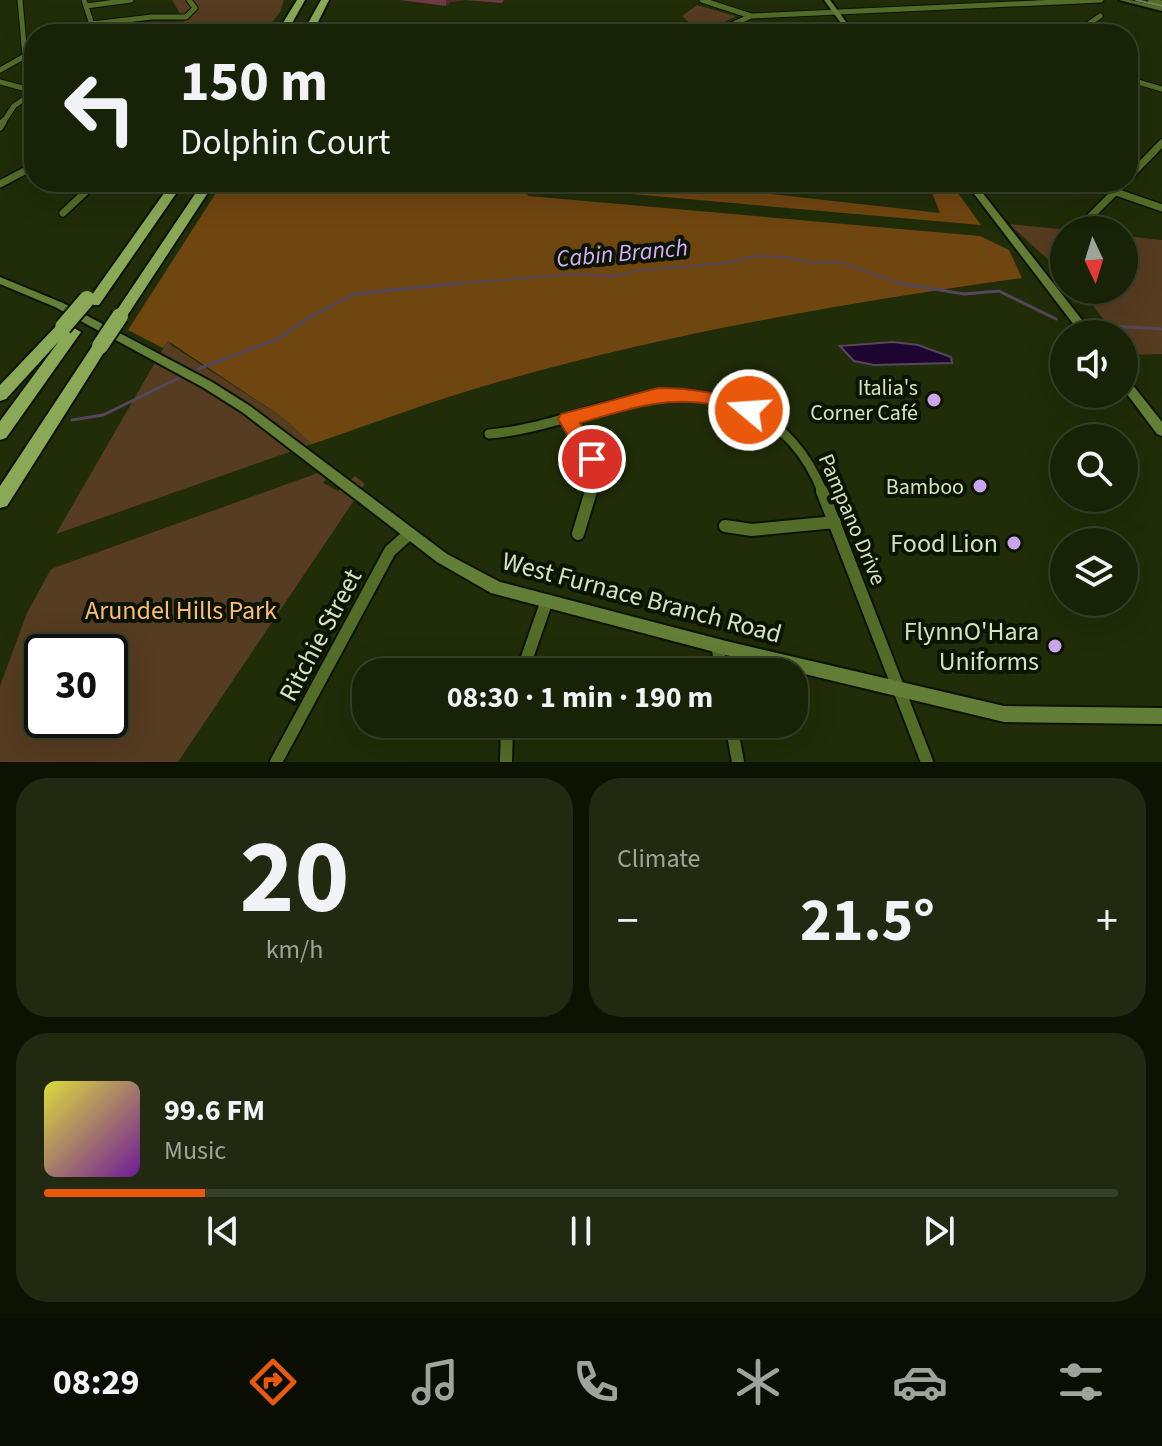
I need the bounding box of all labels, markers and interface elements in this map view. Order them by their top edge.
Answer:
text: 150 m [180,43,328,122]
icon: left [48,56,152,160]
text: Dolphin Court [180,117,390,168]
north arrow [1050,216,1138,304]
map controls [1050,216,1138,616]
water label: Cabin Branch [555,230,689,277]
button: sound [1050,320,1138,408]
position arrow [707,368,791,452]
place label: Italia's Corner Café [810,372,918,429]
marker: Italia's Corner Café [925,391,943,409]
button: search [1050,424,1138,512]
pin [558,425,626,493]
icon: arrive [570,437,614,481]
street label: Pampano Drive [810,449,894,590]
place label: Bamboo [886,471,964,503]
marker: Bamboo [971,477,989,495]
place label: Food Lion [890,525,998,562]
button: layers [1050,528,1138,616]
marker: Food Lion [1005,534,1023,552]
street label: West Furnace Branch Road [498,542,786,653]
street label: Ritchie Street [270,562,371,708]
park label: Arundel Hills Park [85,592,277,629]
place label: FlynnO'Hara Uniforms [904,613,1039,680]
speed limit sign: 30 [24,634,128,738]
marker: FlynnO'Hara Uniforms [1046,637,1064,655]
text: 08:30 · 1 min · 190 m [447,676,713,719]
text: 20 [240,805,349,953]
text: Climate [617,840,701,877]
text: 21.5° [800,879,935,964]
text: − [617,890,639,953]
text: + [1096,890,1118,953]
text: km/h [266,931,323,968]
text: 99.6 FM [164,1089,265,1132]
text: Music [164,1132,226,1169]
icon: previous [201,1209,245,1253]
icon: pause [559,1209,603,1253]
icon: next [917,1209,961,1253]
icon: directions [245,1354,301,1410]
icon: music [407,1354,463,1410]
icon: phone [568,1354,624,1410]
icon: climate [730,1354,786,1410]
icon: car [892,1354,948,1410]
icon: filters [1053,1354,1109,1410]
text: 08:29 [53,1357,140,1408]

